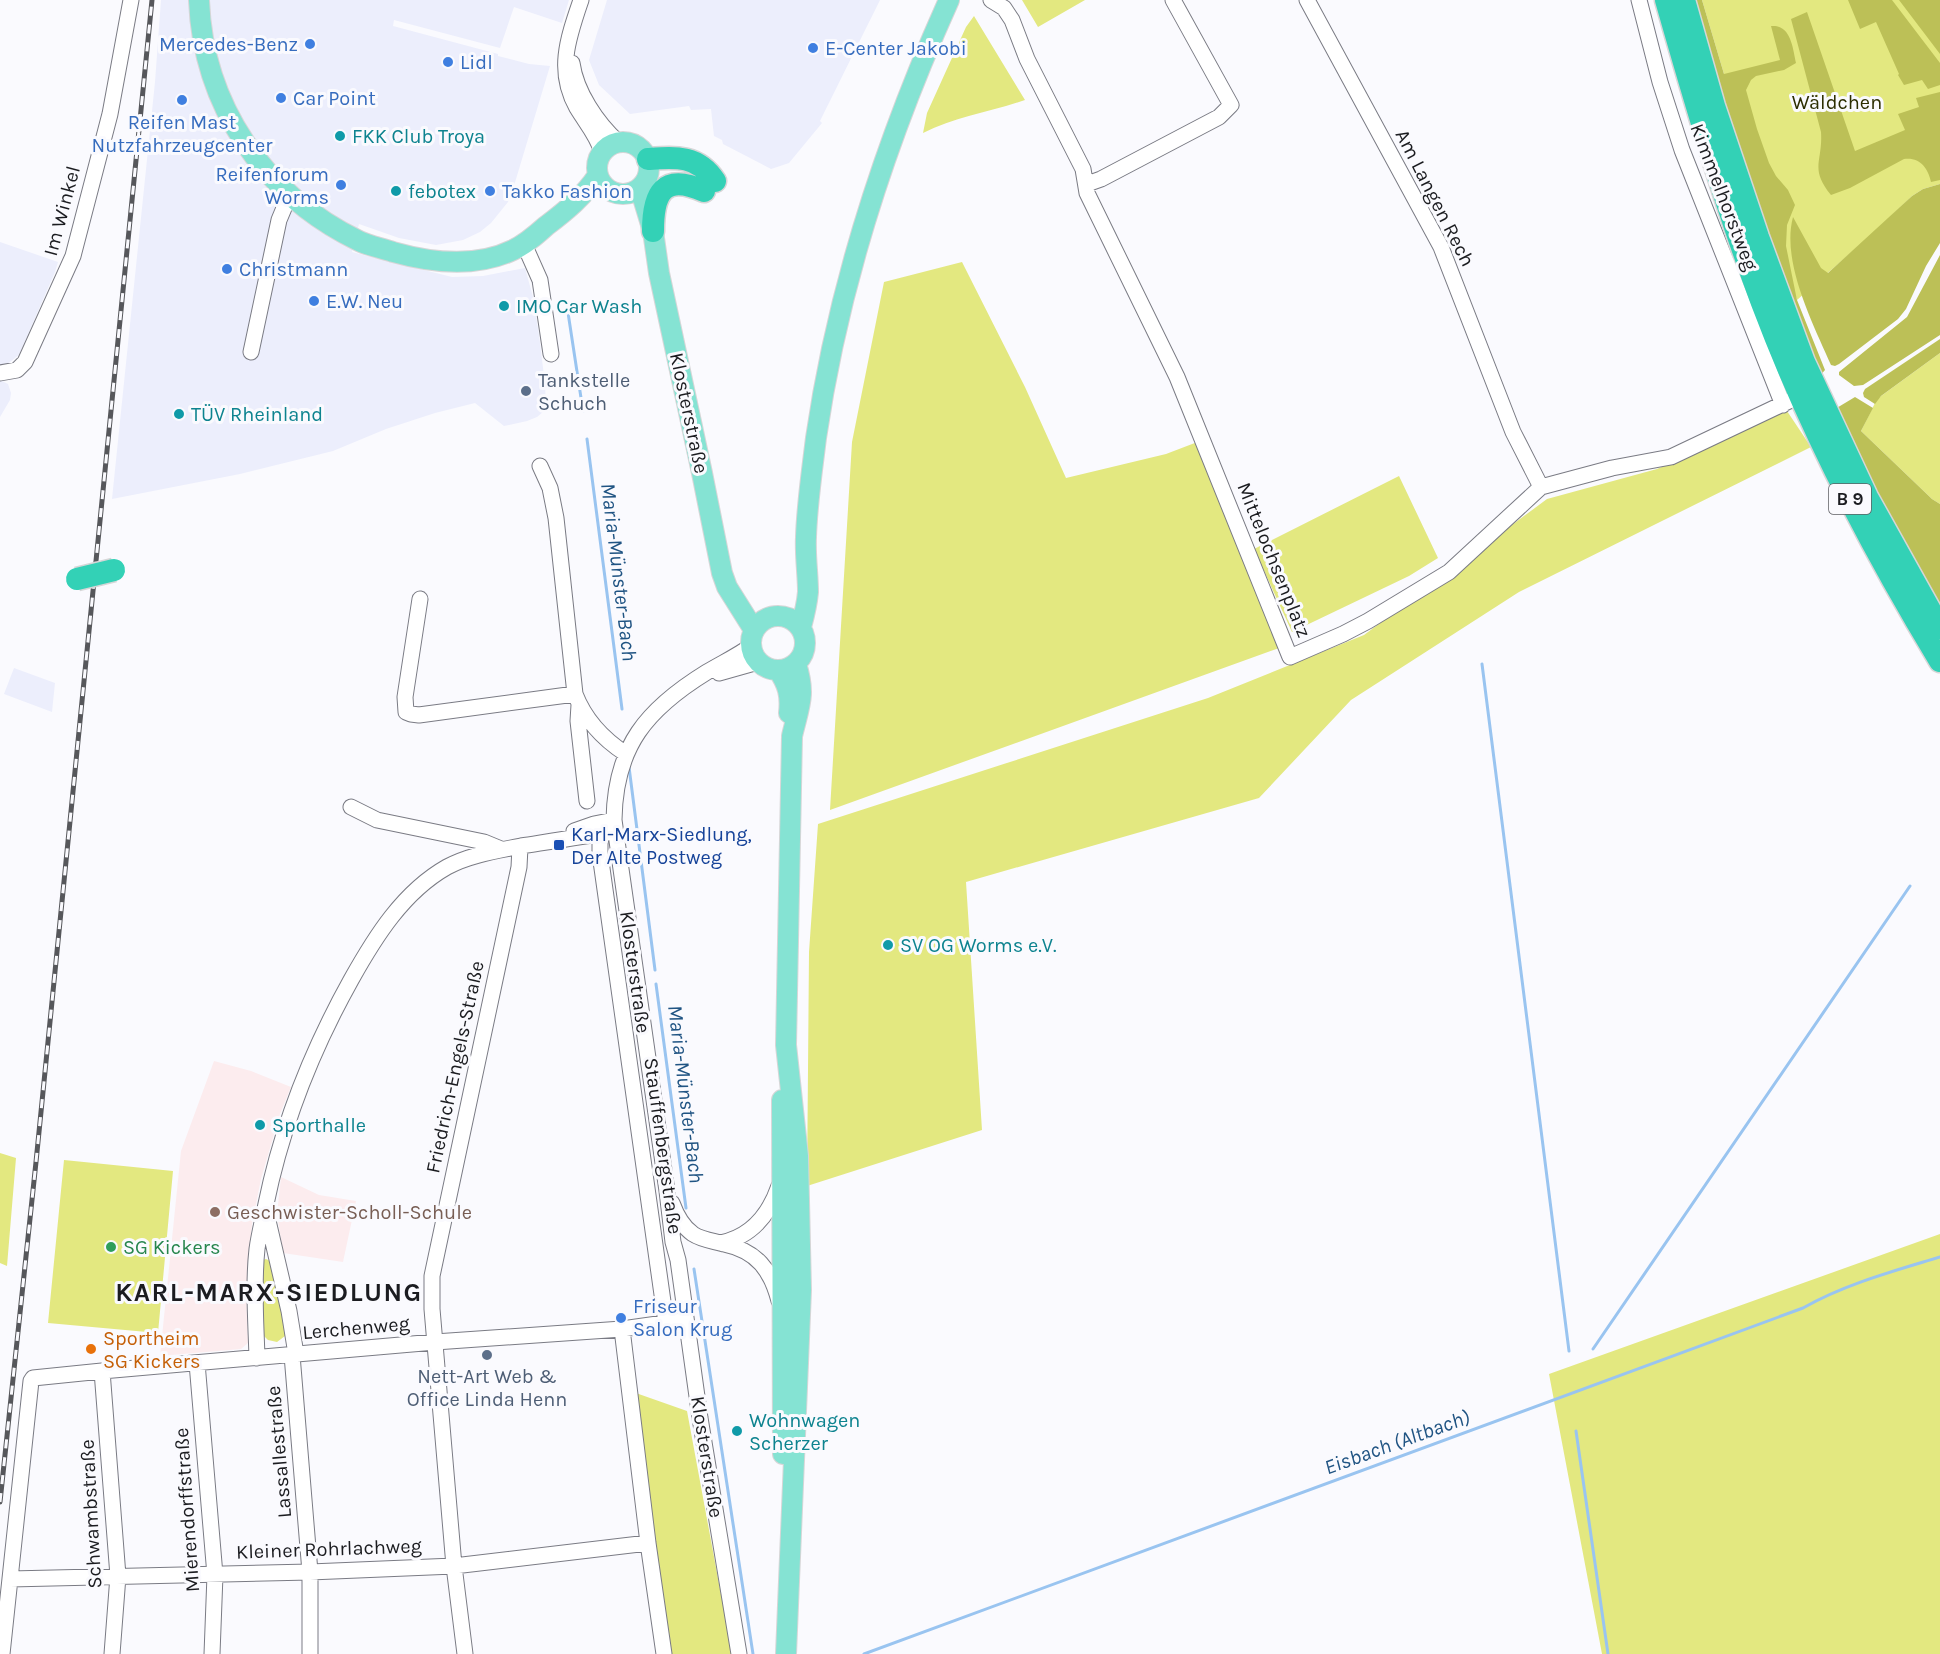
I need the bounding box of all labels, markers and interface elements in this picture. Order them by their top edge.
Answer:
place label: Mercedes-Benz [159,33,298,56]
marker: Mercedes-Benz [303,37,317,51]
place label: E-Center Jakobi [825,37,967,60]
marker: E-Center Jakobi [806,41,820,55]
place label: Lidl [460,51,493,74]
marker: Lidl [441,55,455,69]
place label: Car Point [293,87,376,110]
marker: Car Point [274,91,288,105]
park label: Wäldchen [1792,91,1882,114]
marker: Reifen Mast Nutzfahrzeugcenter [175,93,189,107]
place label: Reifen Mast Nutzfahrzeugcenter [92,111,273,157]
street label: Kimmelhorstweg [1685,120,1763,274]
place label: FKK Club Troya [352,125,485,148]
street label: Am Langen Rech [1391,126,1479,270]
marker: FKK Club Troya [333,129,347,143]
place label: Reifenforum Worms [216,163,329,209]
street label: Im Winkel [39,164,85,258]
marker: Reifenforum Worms [334,178,348,192]
place label: febotex [408,180,476,203]
place label: Takko Fashion [502,180,632,203]
marker: febotex [389,184,403,198]
marker: Takko Fashion [483,184,497,198]
place label: Christmann [239,258,348,281]
marker: Christmann [220,262,234,276]
place label: E.W. Neu [326,290,403,313]
marker: E.W. Neu [307,294,321,308]
place label: IMO Car Wash [516,295,642,318]
marker: IMO Car Wash [497,299,511,313]
street label: Klosterstraße [665,350,713,476]
place label: Tankstelle Schuch [538,369,630,415]
marker: Tankstelle Schuch [519,384,533,398]
place label: TÜV Rheinland [191,403,323,426]
marker: TÜV Rheinland [172,407,186,421]
street label: Mittelochsenplatz [1232,479,1316,641]
water label: Maria-Münster-Bach [596,481,642,663]
road number: B 9 [1829,484,1871,514]
place label: Karl-Marx-Siedlung, Der Alte Postweg [571,823,752,869]
marker: Karl-Marx-Siedlung, Der Alte Postweg [552,838,566,852]
street label: Klosterstraße [615,909,655,1035]
place label: SV OG Worms e.V. [900,934,1057,957]
marker: SV OG Worms e.V. [881,938,895,952]
street label: Friedrich-Engels-Straße [421,959,489,1175]
water label: Maria-Münster-Bach [663,1003,709,1185]
street label: Stauffenbergstraße [639,1056,687,1236]
place label: Sporthalle [272,1114,366,1137]
marker: Sporthalle [253,1118,267,1132]
place label: Geschwister-Scholl-Schule [227,1201,472,1224]
marker: Geschwister-Scholl-Schule [208,1205,222,1219]
place label: SG Kickers [123,1236,220,1259]
marker: SG Kickers [104,1240,118,1254]
district label: KARL-MARX-SIEDLUNG [115,1277,423,1308]
place label: Friseur Salon Krug [633,1295,732,1341]
marker: Friseur Salon Krug [614,1311,628,1325]
street label: Lerchenweg [301,1312,411,1344]
place label: Sportheim SG Kickers [103,1327,200,1373]
marker: Sportheim SG Kickers [84,1342,98,1356]
marker: Nett-Art Web & Office Linda Henn [480,1348,494,1362]
place label: Nett-Art Web & Office Linda Henn [407,1365,567,1411]
street label: Lassallestraße [262,1385,296,1519]
street label: Klosterstraße [686,1394,728,1520]
water label: Eisbach (Altbach) [1321,1404,1473,1479]
place label: Wohnwagen Scherzer [749,1409,860,1455]
marker: Wohnwagen Scherzer [730,1424,744,1438]
street label: Mierendorffstraße [170,1427,204,1593]
street label: Schwambstraße [76,1439,106,1589]
street label: Kleiner Rohrlachweg [236,1534,422,1564]

